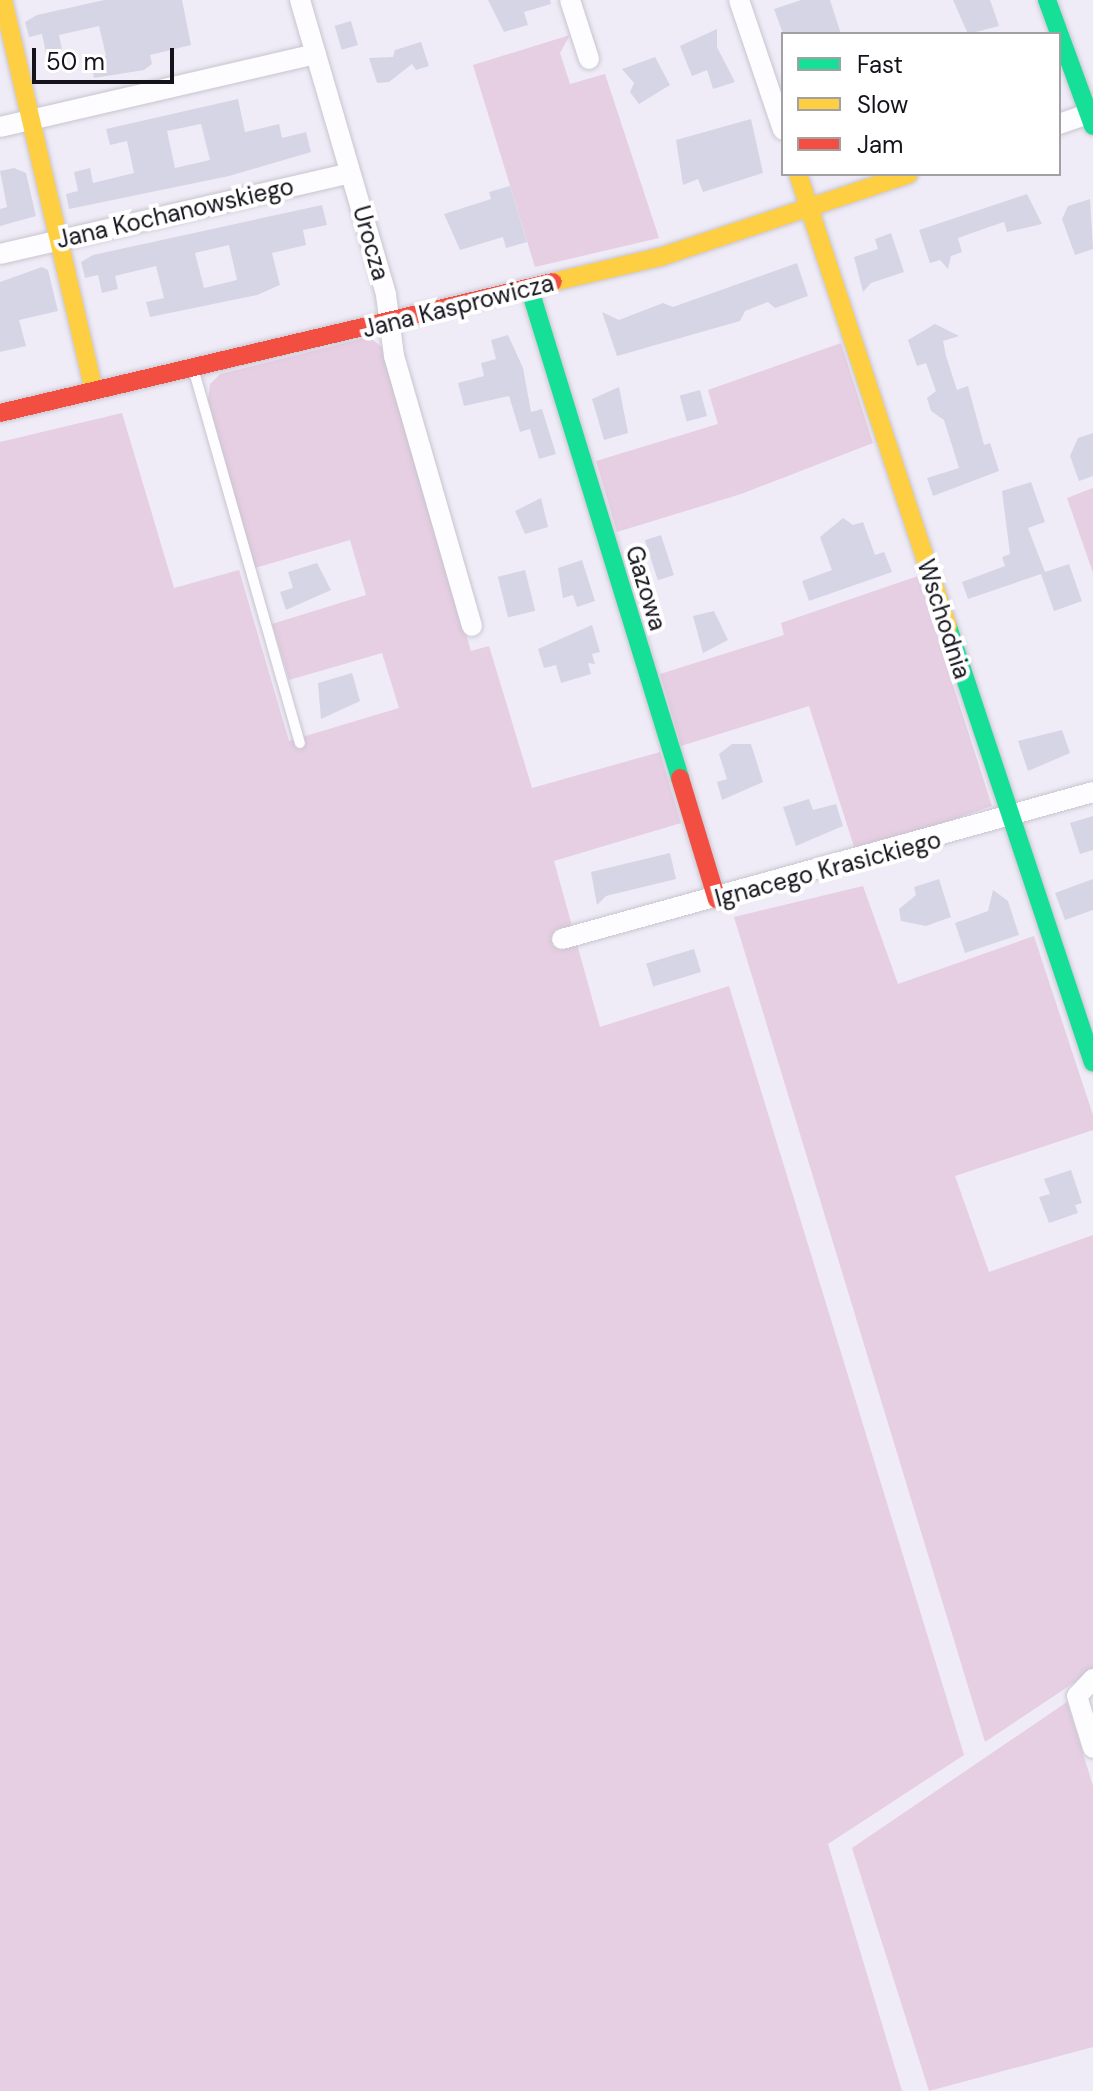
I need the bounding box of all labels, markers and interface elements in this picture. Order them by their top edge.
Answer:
scale bar [36,32,178,82]
legend [781,32,1061,176]
text: 50 m [46,46,105,77]
text: Fast [857,49,903,80]
text: Slow [857,89,908,120]
text: Jam [857,129,903,160]
street label: Jana Kochanowskiego [53,172,297,254]
street label: Urocza [347,202,395,284]
street label: Jana Kasprowicza [359,268,557,344]
street label: Gazowa [620,542,672,634]
street label: Wschodnia [911,556,977,682]
street label: Ignacego Krasickiego [712,825,944,913]

